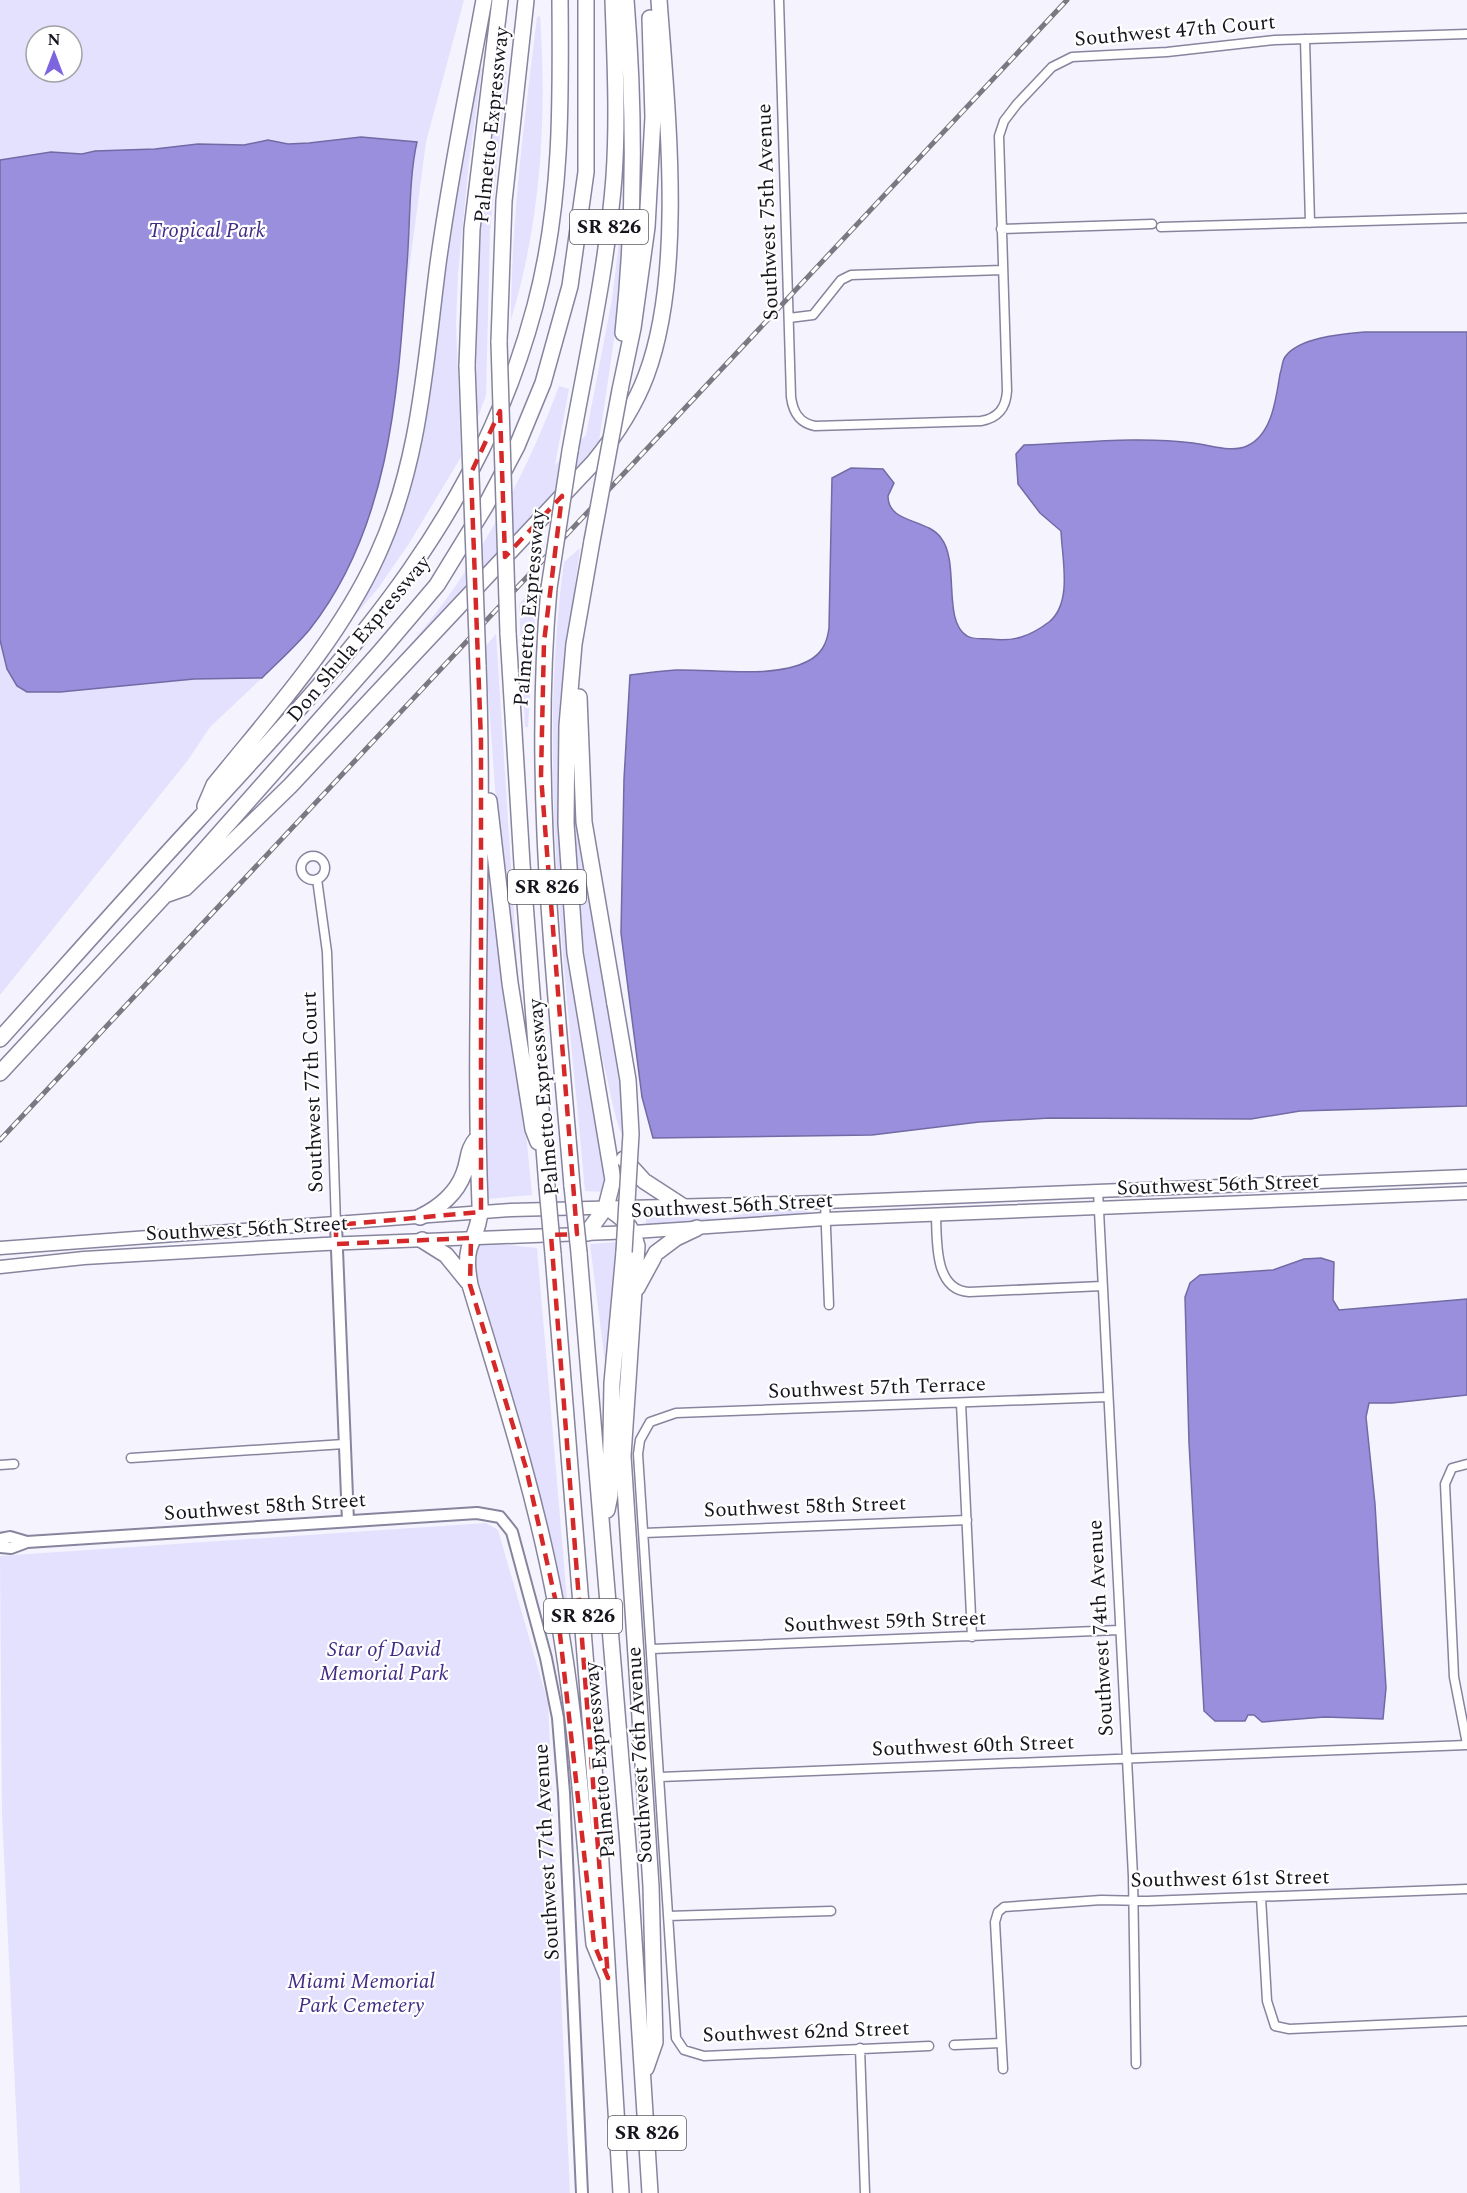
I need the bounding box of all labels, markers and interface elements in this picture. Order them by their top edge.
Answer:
street label: Southwest 47th Court [1073,6,1277,56]
north arrow [24,24,84,84]
street label: Palmetto Expressway [466,24,518,225]
text: N [47,28,61,52]
street label: Southwest 75th Avenue [748,103,788,321]
road number: SR 826 [570,210,648,244]
park label: Tropical Park [148,215,266,247]
street label: Palmetto Expressway [505,507,555,708]
street label: Don Shula Expressway [279,547,439,730]
road number: SR 826 [508,870,586,904]
street label: Southwest 77th Court [293,991,333,1193]
street label: Palmetto Expressway [519,996,569,1197]
street label: Southwest 56th Street [1116,1165,1320,1205]
street label: Southwest 56th Street [630,1185,834,1227]
street label: Southwest 56th Street [145,1208,349,1250]
street label: Southwest 57th Terrace [767,1368,987,1408]
street label: Southwest 58th Street [163,1484,367,1530]
street label: Southwest 58th Street [703,1487,907,1527]
street label: Southwest 74th Avenue [1079,1519,1123,1737]
road number: SR 826 [544,1599,622,1633]
street label: Southwest 59th Street [783,1602,987,1642]
park label: Star of David Memorial Park [319,1634,449,1690]
street label: Southwest 76th Avenue [618,1646,662,1864]
street label: Palmetto Expressway [575,1659,625,1860]
street label: Southwest 60th Street [871,1726,1075,1766]
street label: Southwest 77th Avenue [525,1743,569,1961]
street label: Southwest 61st Street [1130,1861,1330,1897]
park label: Miami Memorial Park Cemetery [287,1966,435,2022]
street label: Southwest 62nd Street [702,2012,910,2052]
road number: SR 826 [608,2116,686,2150]

